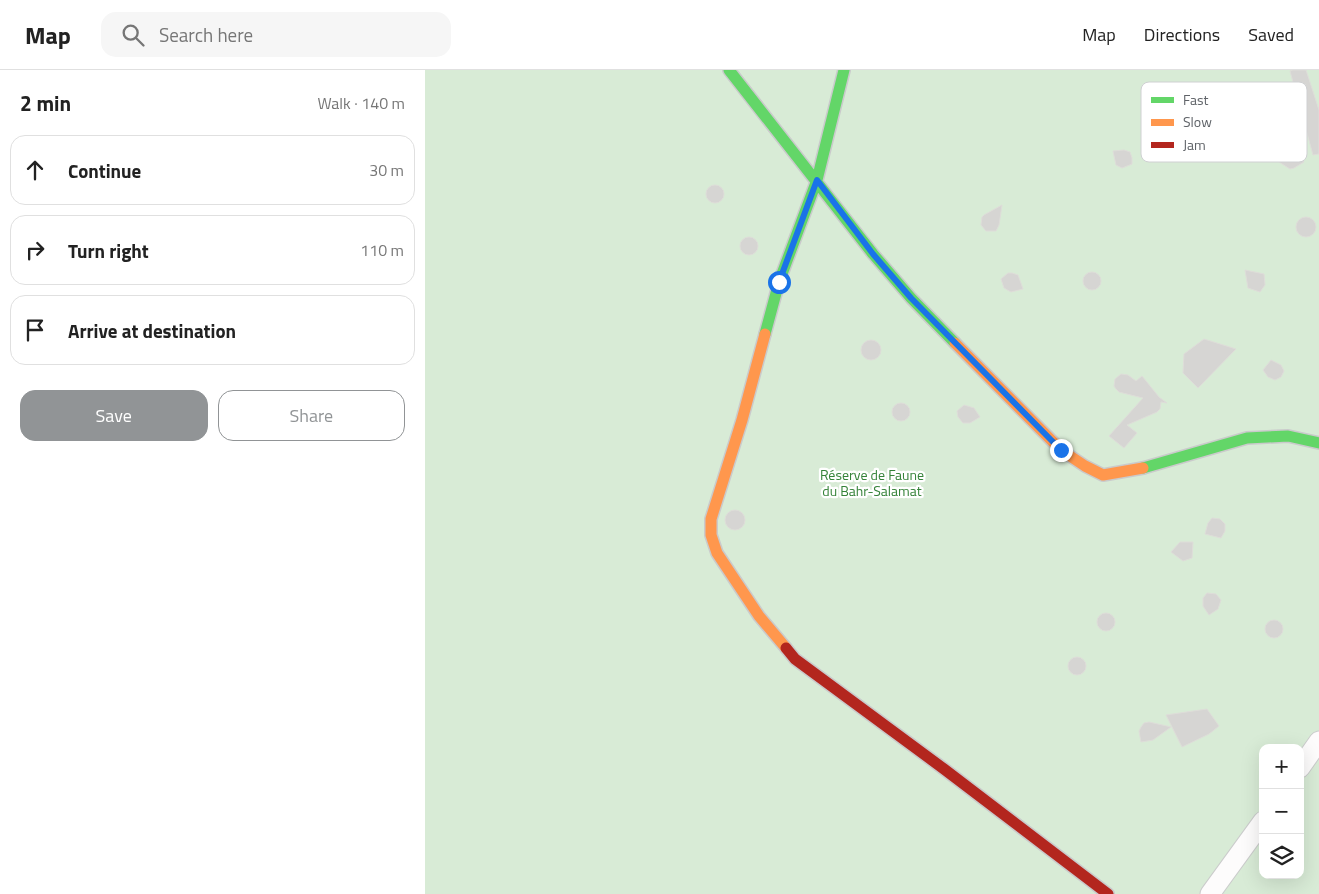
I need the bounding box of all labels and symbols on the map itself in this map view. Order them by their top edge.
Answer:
legend [1141,82,1307,162]
text: Fast [1183,89,1208,110]
text: Slow [1183,111,1212,132]
text: Jam [1183,134,1206,155]
route start [768,271,791,294]
route end [1050,439,1073,462]
park label: Réserve de Faune du Bahr-Salamat [820,464,924,501]

